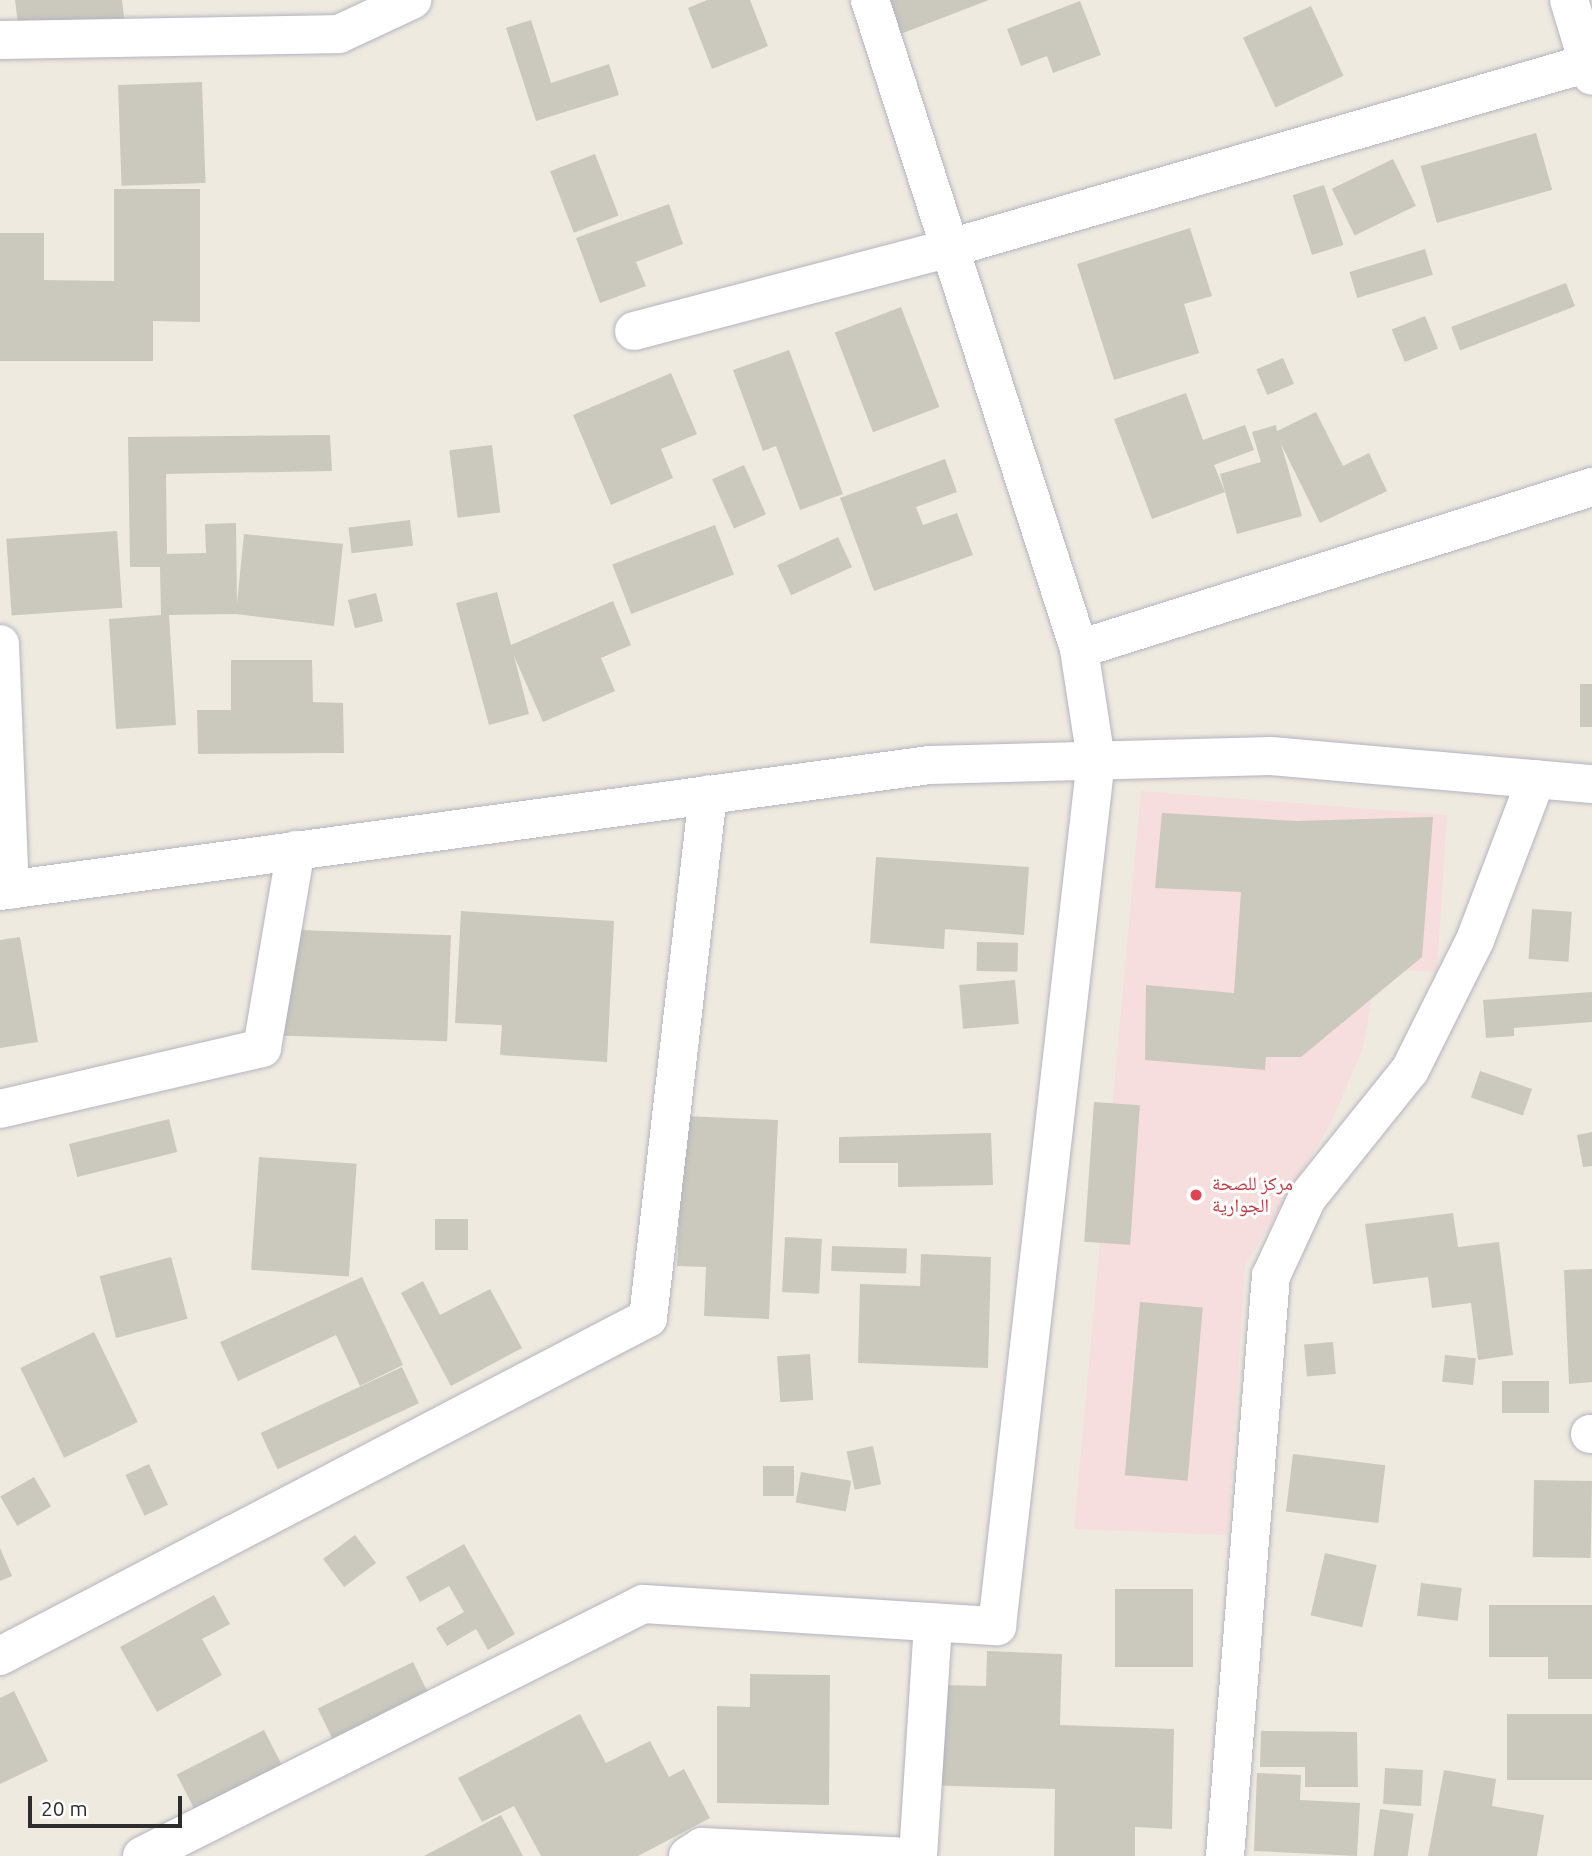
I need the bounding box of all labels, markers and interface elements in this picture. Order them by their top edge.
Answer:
place label: مركز للصحة الجوارية [1212,1173,1293,1217]
marker: مركز للصحة الجوارية [1186,1185,1206,1205]
scale bar [32,1783,186,1827]
text: 20 m [41,1796,88,1820]

